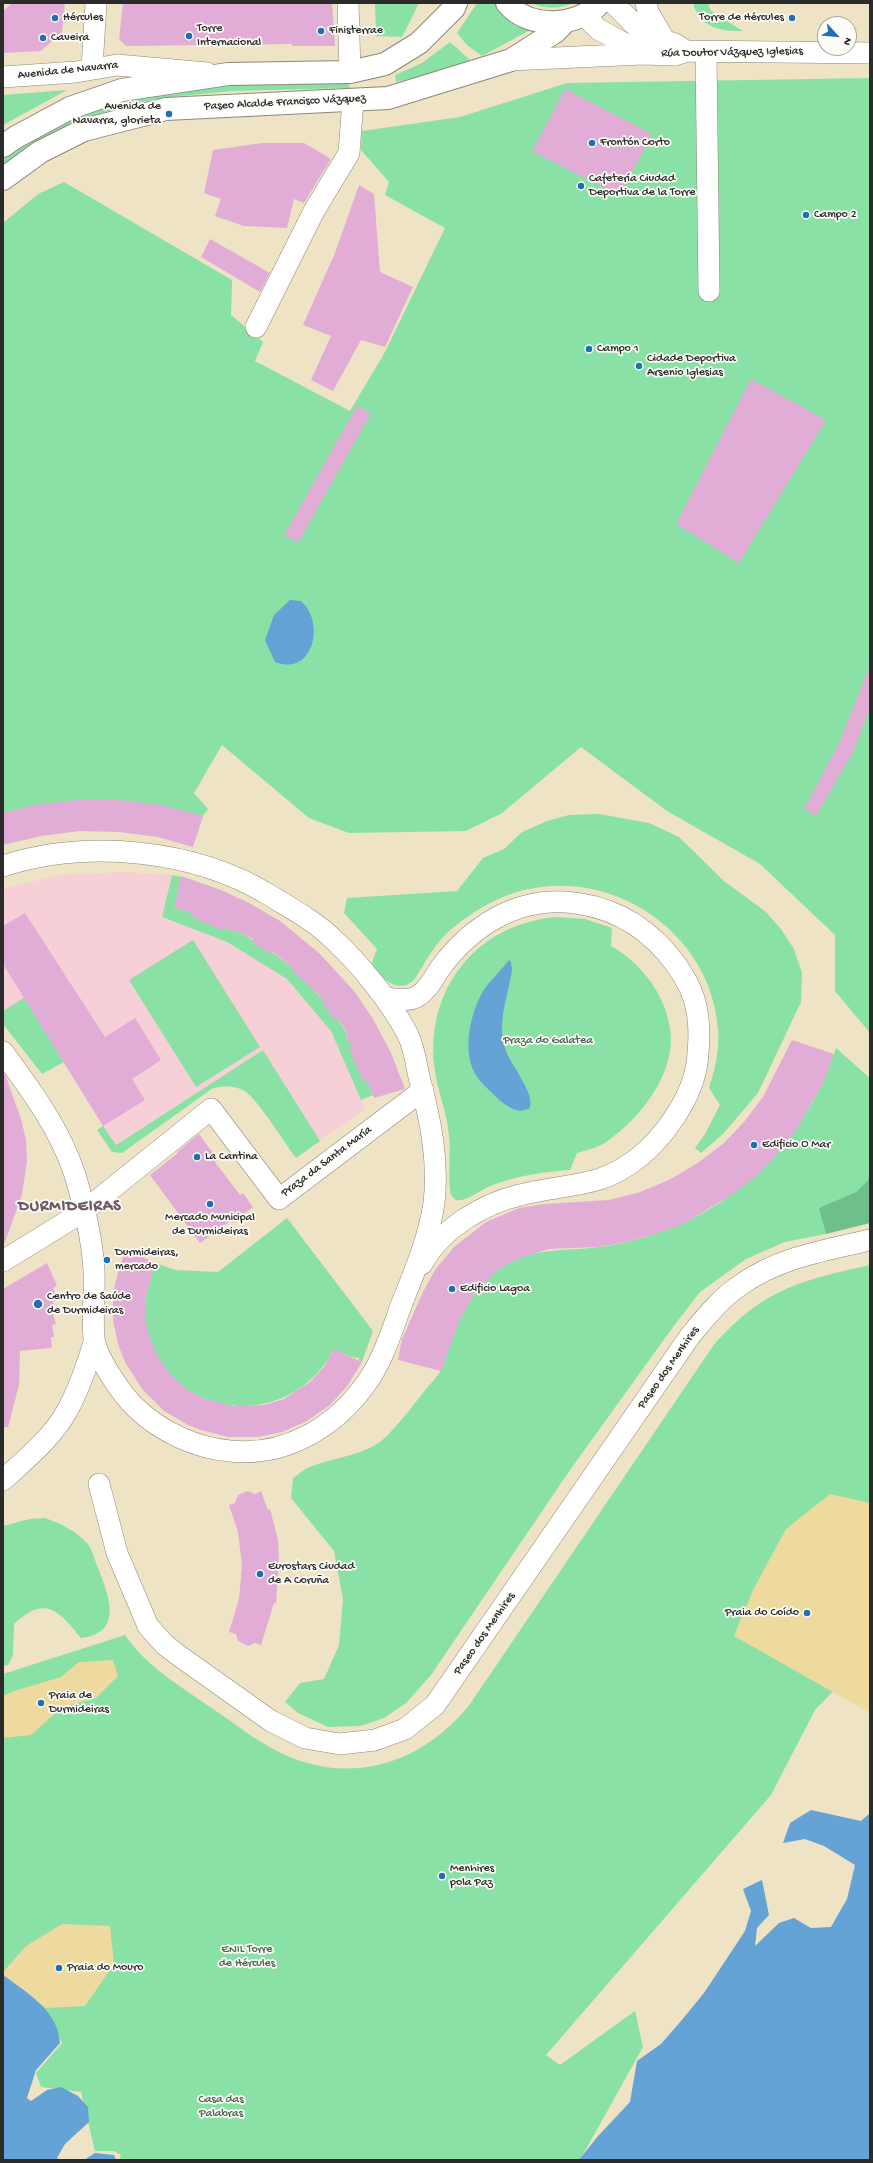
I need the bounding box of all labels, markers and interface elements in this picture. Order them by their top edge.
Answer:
place label: Hércules [63,11,103,25]
place label: Torre de Hércules [699,11,784,25]
marker: Hércules [50,13,60,23]
marker: Torre de Hércules [787,13,797,23]
north arrow [817,16,857,56]
place label: Torre Internacional [197,22,261,50]
place label: Finisterrae [329,24,383,38]
marker: Finisterrae [316,26,326,36]
place label: Caveira [51,31,89,45]
marker: Torre Internacional [184,31,194,41]
marker: Caveira [38,33,48,43]
text: N [840,35,854,47]
street label: Rúa Doutor Vázquez Iglesias [661,45,803,61]
street label: Avenida de Navarra [17,59,119,83]
street label: Paseo Alcalde Francisco Vázquez [204,92,366,114]
place label: Avenida de Navarra, glorieta [72,100,161,128]
marker: Avenida de Navarra, glorieta [164,109,174,119]
place label: Frontón Corto [600,136,670,150]
marker: Frontón Corto [587,138,597,148]
place label: Cafetería Ciudad Deportiva de la Torre [589,172,695,200]
marker: Cafetería Ciudad Deportiva de la Torre [576,181,586,191]
place label: Campo 2 [814,208,857,222]
marker: Campo 2 [801,210,811,220]
place label: Campo 1 [597,342,639,356]
marker: Campo 1 [584,344,594,354]
place label: Cidade Deportiva Arsenio Iglesias [647,352,736,380]
marker: Cidade Deportiva Arsenio Iglesias [634,361,644,371]
park label: Praza do Galatea [503,1034,593,1048]
street label: Praza da Santa María [279,1123,375,1201]
place label: Edificio O Mar [762,1138,830,1152]
marker: Edificio O Mar [749,1140,759,1150]
place label: La Cantina [205,1150,258,1164]
marker: La Cantina [192,1152,202,1162]
district label: DURMIDEIRAS [18,1198,122,1218]
marker: Mercado Municipal de Durmideiras [205,1199,215,1209]
place label: Mercado Municipal de Durmideiras [165,1211,255,1239]
place label: Durmideiras, mercado [115,1246,179,1274]
marker: Durmideiras, mercado [102,1255,112,1265]
place label: Edificio Lagoa [460,1282,530,1296]
marker: Edificio Lagoa [447,1284,457,1294]
place label: Centro de Saúde de Durmideiras [47,1290,131,1318]
marker: Centro de Saúde de Durmideiras [32,1298,44,1310]
street label: Paseo dos Menhires [635,1324,703,1412]
place label: Eurostars Ciudad de A Coruña [268,1560,355,1588]
marker: Eurostars Ciudad de A Coruña [255,1569,265,1579]
street label: Paseo dos Menhires [451,1590,519,1678]
place label: Praia do Coído [725,1606,799,1620]
marker: Praia do Coído [802,1608,812,1618]
place label: Praia de Durmideiras [49,1689,109,1717]
marker: Praia de Durmideiras [36,1698,46,1708]
place label: Menhires pola Paz [450,1862,494,1890]
marker: Menhires pola Paz [437,1871,447,1881]
park label: ENIL Torre de Hércules [219,1943,275,1971]
place label: Praia do Mouro [67,1961,143,1975]
marker: Praia do Mouro [54,1963,64,1973]
park label: Casa das Palabras [198,2093,244,2121]

